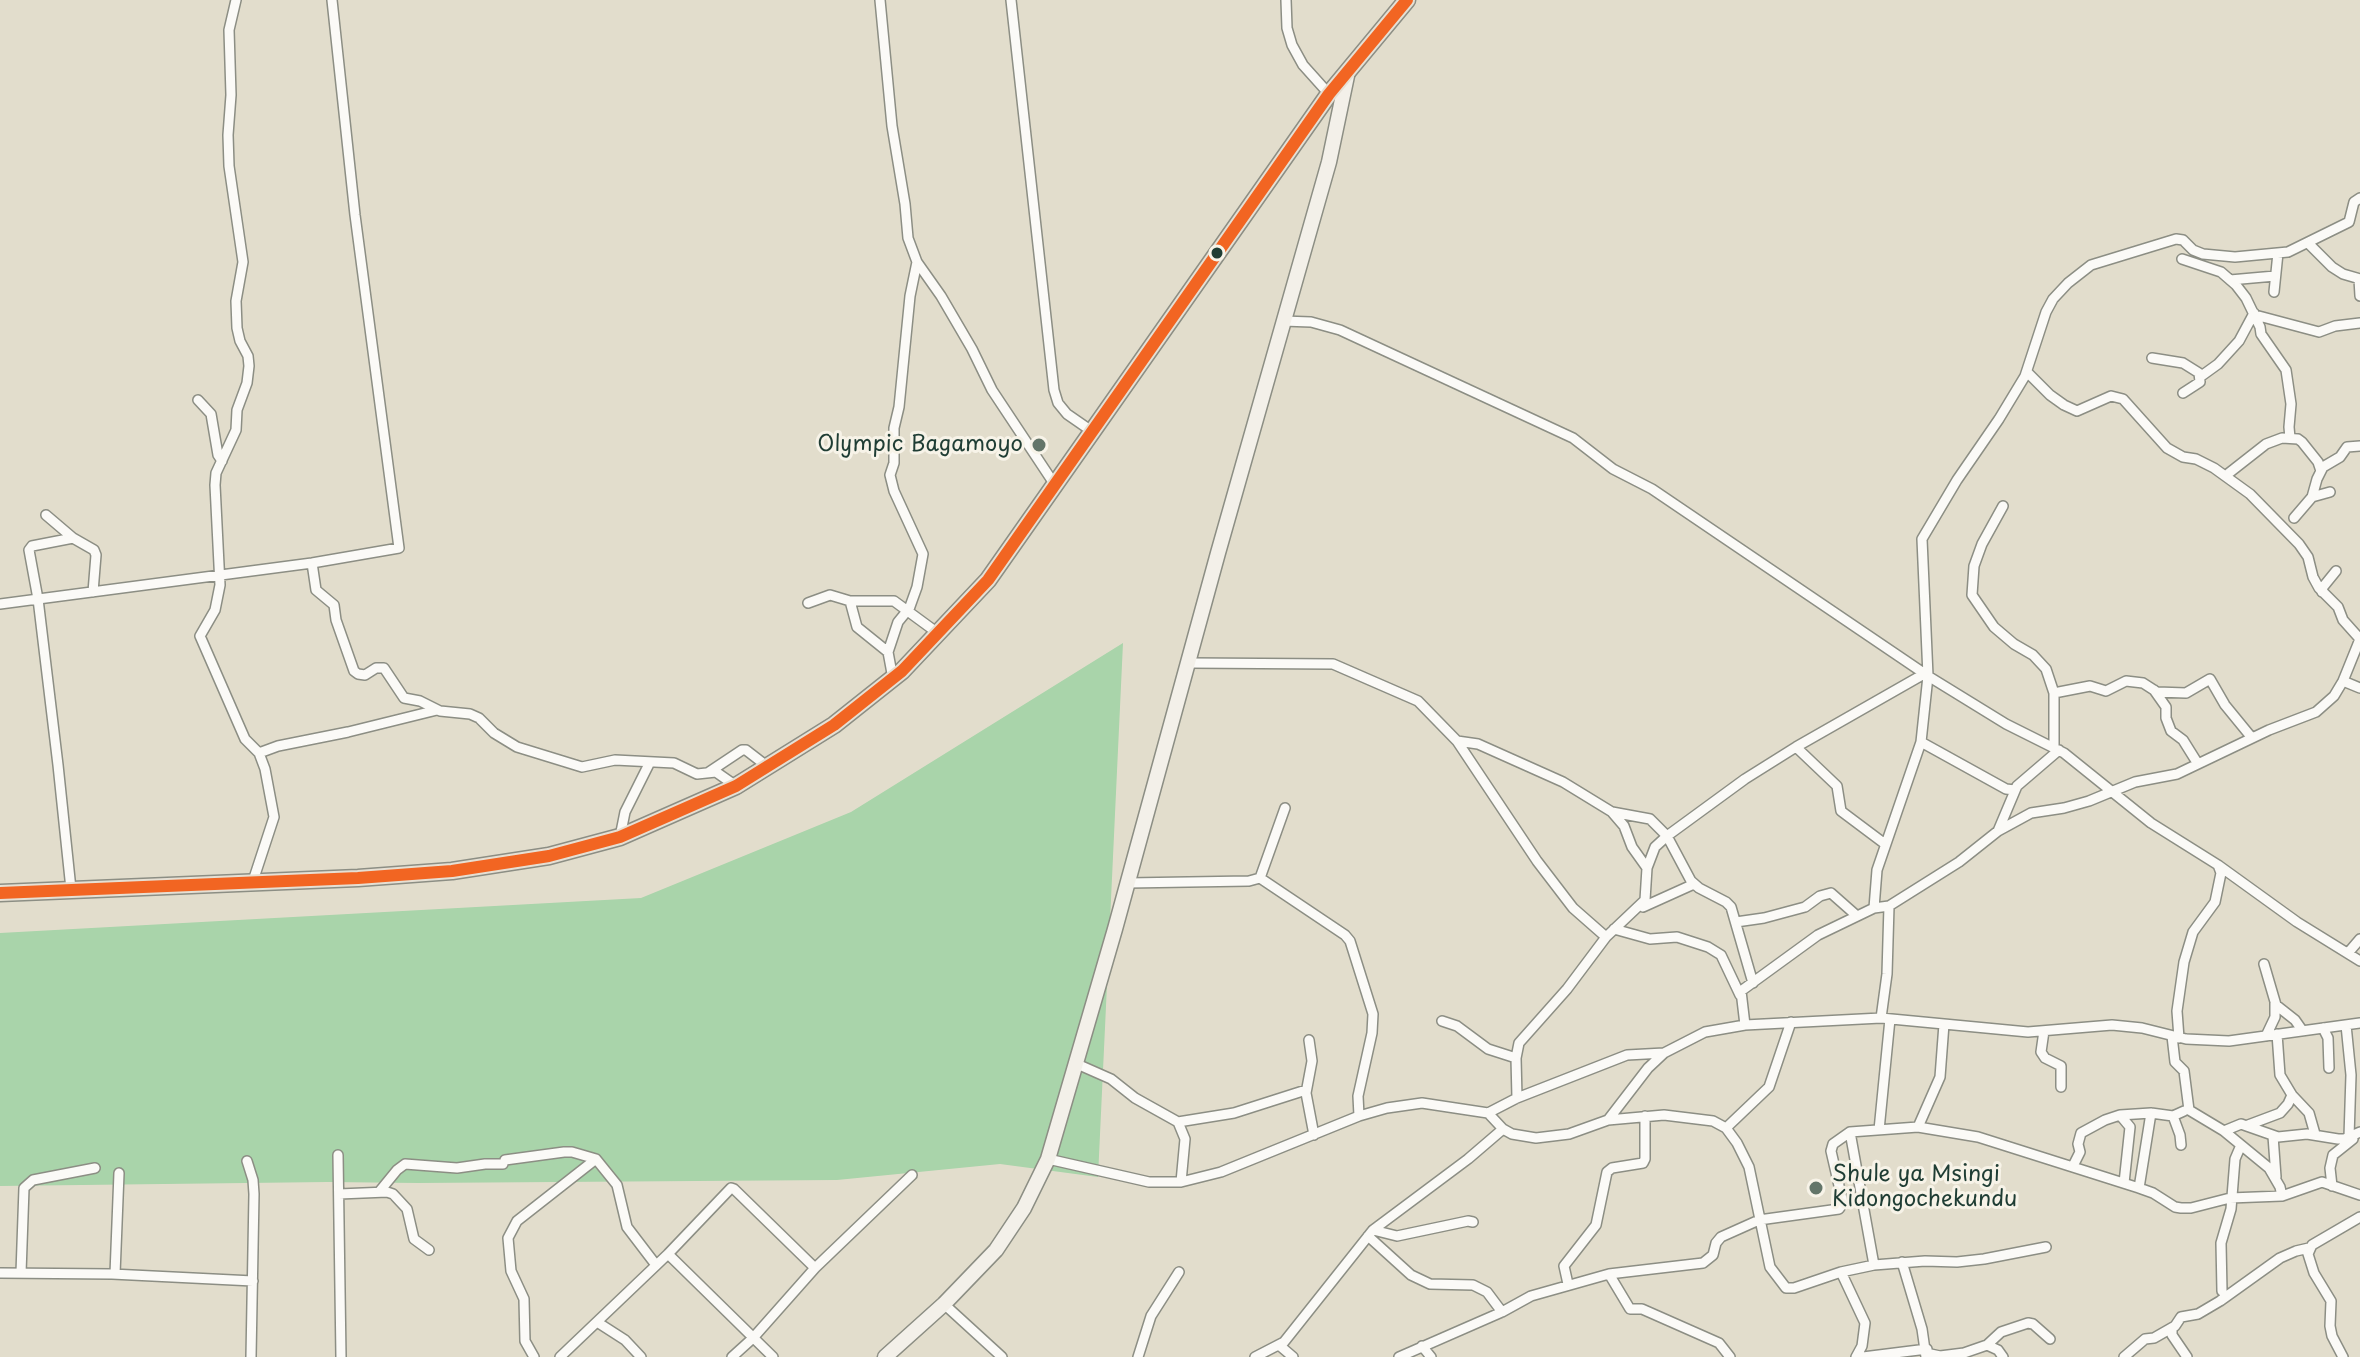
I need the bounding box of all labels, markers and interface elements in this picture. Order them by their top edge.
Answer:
unlabelled marker [1209,245,1225,261]
place label: Olympic Bagamoyo [817,432,1023,458]
marker: Olympic Bagamoyo [1030,436,1048,454]
place label: Shule ya Msingi Kidongochekundu [1832,1162,2017,1214]
marker: Shule ya Msingi Kidongochekundu [1807,1179,1825,1197]

